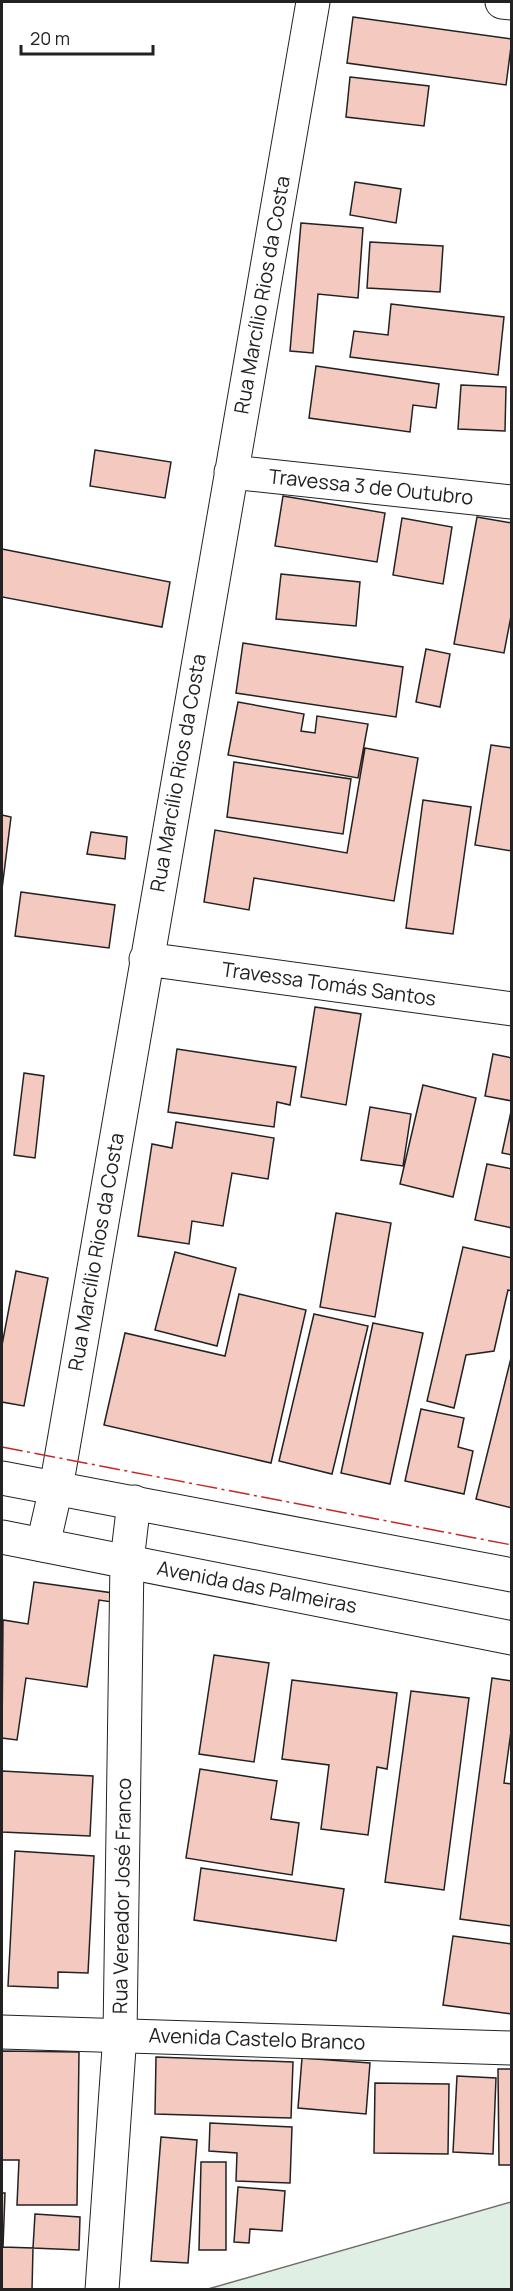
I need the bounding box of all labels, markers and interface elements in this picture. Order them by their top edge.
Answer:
scale bar [21,18,153,56]
text: 20 m [30,26,70,50]
street label: Rua Marcílio Rios da Costa [227,174,296,416]
street label: Travessa 3 de Outubro [267,462,475,511]
street label: Rua Marcílio Rios da Costa [143,652,212,894]
street label: Travessa Tomás Santos [220,955,438,1012]
street label: Rua Marcílio Rios da Costa [61,1131,130,1373]
street label: Avenida das Palmeiras [155,1554,359,1619]
street label: Rua Vereador José Franco [106,1777,137,2014]
street label: Avenida Castelo Branco [148,2021,366,2056]

